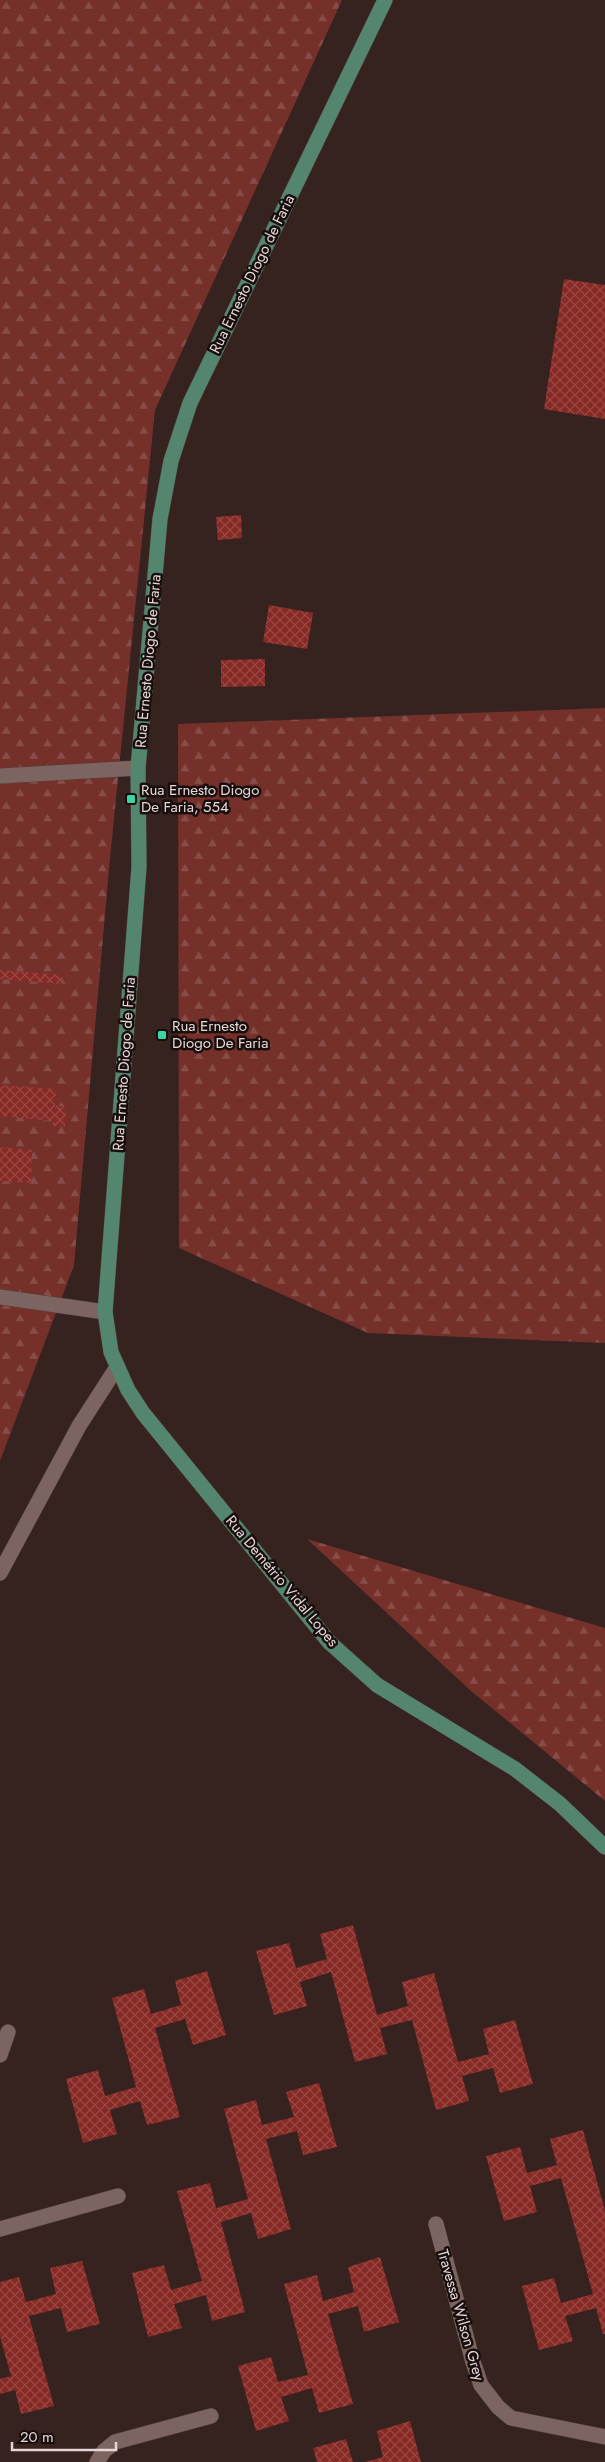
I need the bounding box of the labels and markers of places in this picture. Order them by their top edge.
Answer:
place label: Rua Ernesto Diogo De Faria, 554 [141,779,259,818]
marker: Rua Ernesto Diogo De Faria, 554 [125,793,137,805]
place label: Rua Ernesto Diogo De Faria [172,1015,268,1054]
marker: Rua Ernesto Diogo De Faria [156,1029,168,1041]

